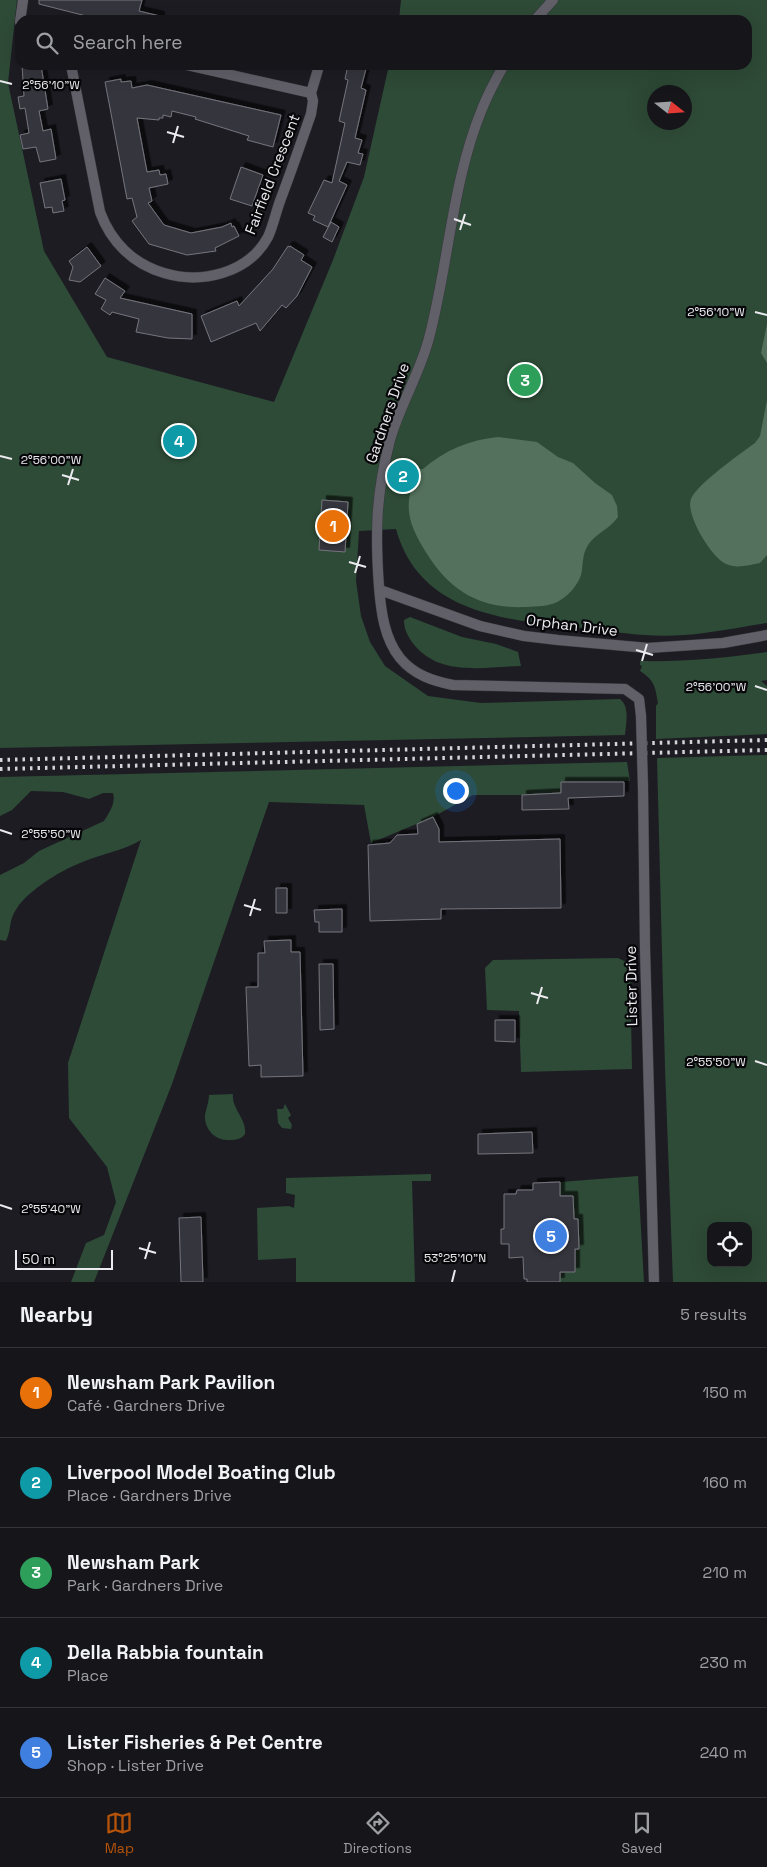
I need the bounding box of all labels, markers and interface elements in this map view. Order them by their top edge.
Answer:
search box [15,15,752,70]
icon: search [33,29,61,57]
text: Search here [73,30,183,55]
text: 2°56'10"W [22,77,80,93]
north arrow [647,85,692,130]
street label: Fairfield Crescent [240,111,304,237]
text: 2°56'10"W [687,304,745,320]
street label: Gardners Drive [361,360,413,466]
pin: 3 [509,361,541,399]
pin: 4 [163,422,195,460]
text: 2°56'00"W [21,452,82,468]
pin: 2 [387,457,419,495]
pin: 1 [317,507,349,545]
street label: Orphan Drive [525,610,619,640]
text: 2°56'00"W [686,679,747,695]
your location [443,778,469,804]
text: 2°55'50"W [21,826,81,842]
street label: Lister Drive [621,945,641,1026]
text: 2°55'50"W [686,1054,746,1070]
text: 2°55'40"W [21,1201,81,1217]
pin: 5 [535,1217,567,1255]
map controls [707,1222,752,1267]
button: locate [707,1222,752,1267]
scale bar [15,1247,112,1270]
text: 50 m [22,1250,55,1268]
text: 53°25'10"N [424,1250,486,1266]
text: Nearby [20,1301,93,1328]
text: 5 results [680,1304,747,1325]
text: Newsham Park Pavilion [67,1370,275,1395]
text: 1 [32,1382,40,1403]
text: 150 m [703,1382,747,1403]
text: Café · Gardners Drive [67,1395,225,1416]
text: Liverpool Model Boating Club [67,1460,336,1485]
text: 2 [31,1472,41,1493]
text: 160 m [702,1472,747,1493]
text: Place · Gardners Drive [67,1485,232,1506]
text: Newsham Park [67,1550,200,1575]
text: 3 [31,1562,41,1583]
text: 210 m [703,1562,747,1583]
text: Park · Gardners Drive [67,1575,223,1596]
text: Della Rabbia fountain [67,1640,264,1665]
text: 4 [31,1652,41,1673]
text: 230 m [700,1652,747,1673]
text: Place [67,1665,109,1686]
text: Lister Fisheries & Pet Centre [67,1730,323,1755]
text: 5 [31,1742,41,1763]
text: 240 m [700,1742,747,1763]
text: Shop · Lister Drive [67,1755,204,1776]
tab: Map [105,1809,134,1857]
tab: Directions [343,1809,412,1857]
tab: Saved [621,1809,662,1857]

